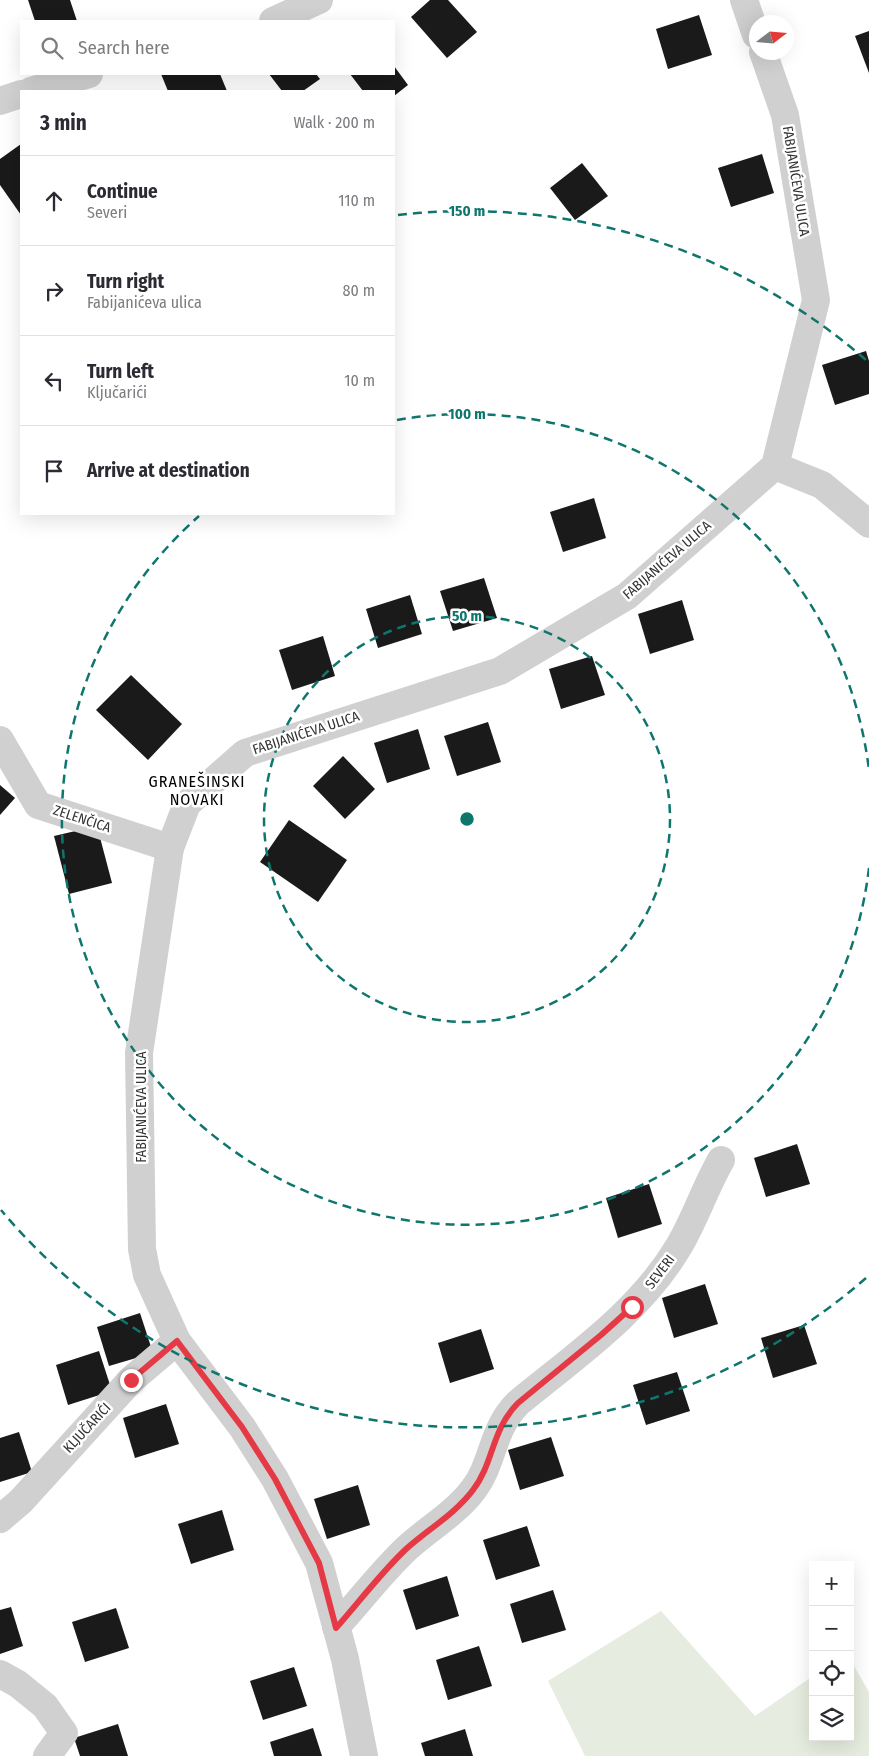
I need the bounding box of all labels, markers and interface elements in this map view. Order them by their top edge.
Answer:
north arrow [749,15,794,60]
search box [20,20,395,75]
icon: search [38,34,66,62]
text: Search here [78,36,170,59]
text: 3 min [40,110,87,136]
text: Walk · 200 m [293,113,375,132]
street label: FABIJANIĆEVA ULICA [779,125,814,238]
text: Continue [87,180,158,203]
icon: ahead [40,187,68,215]
text: 110 m [338,191,375,210]
text: 150 m [449,202,485,220]
text: Severi [87,203,127,222]
text: Turn right [87,270,164,293]
icon: right [40,277,68,305]
text: 80 m [343,281,375,300]
text: Fabijanićeva ulica [87,293,202,312]
text: Turn left [87,360,154,383]
icon: left [40,367,68,395]
text: 10 m [344,371,375,390]
text: Ključarići [87,383,147,402]
text: 100 m [448,405,486,423]
icon: arrive [40,457,68,485]
text: Arrive at destination [87,459,250,482]
street label: FABIJANIĆEVA ULICA [619,516,715,603]
text: 50 m [452,607,482,625]
street label: FABIJANIĆEVA ULICA [250,707,362,758]
district label: GRANEŠINSKI NOVAKI [149,771,245,809]
street label: ZELENČICA [51,801,114,837]
centre of rings [458,810,476,828]
street label: FABIJANIĆEVA ULICA [132,1051,150,1163]
street label: SEVERI [642,1252,678,1292]
route start [621,1296,644,1319]
route end [120,1369,143,1392]
street label: KLJUČARIĆI [59,1399,114,1456]
map controls [809,1561,854,1741]
button: + [809,1561,854,1606]
button: − [809,1606,854,1651]
button: locate [809,1651,854,1696]
button: layers [809,1696,854,1741]

